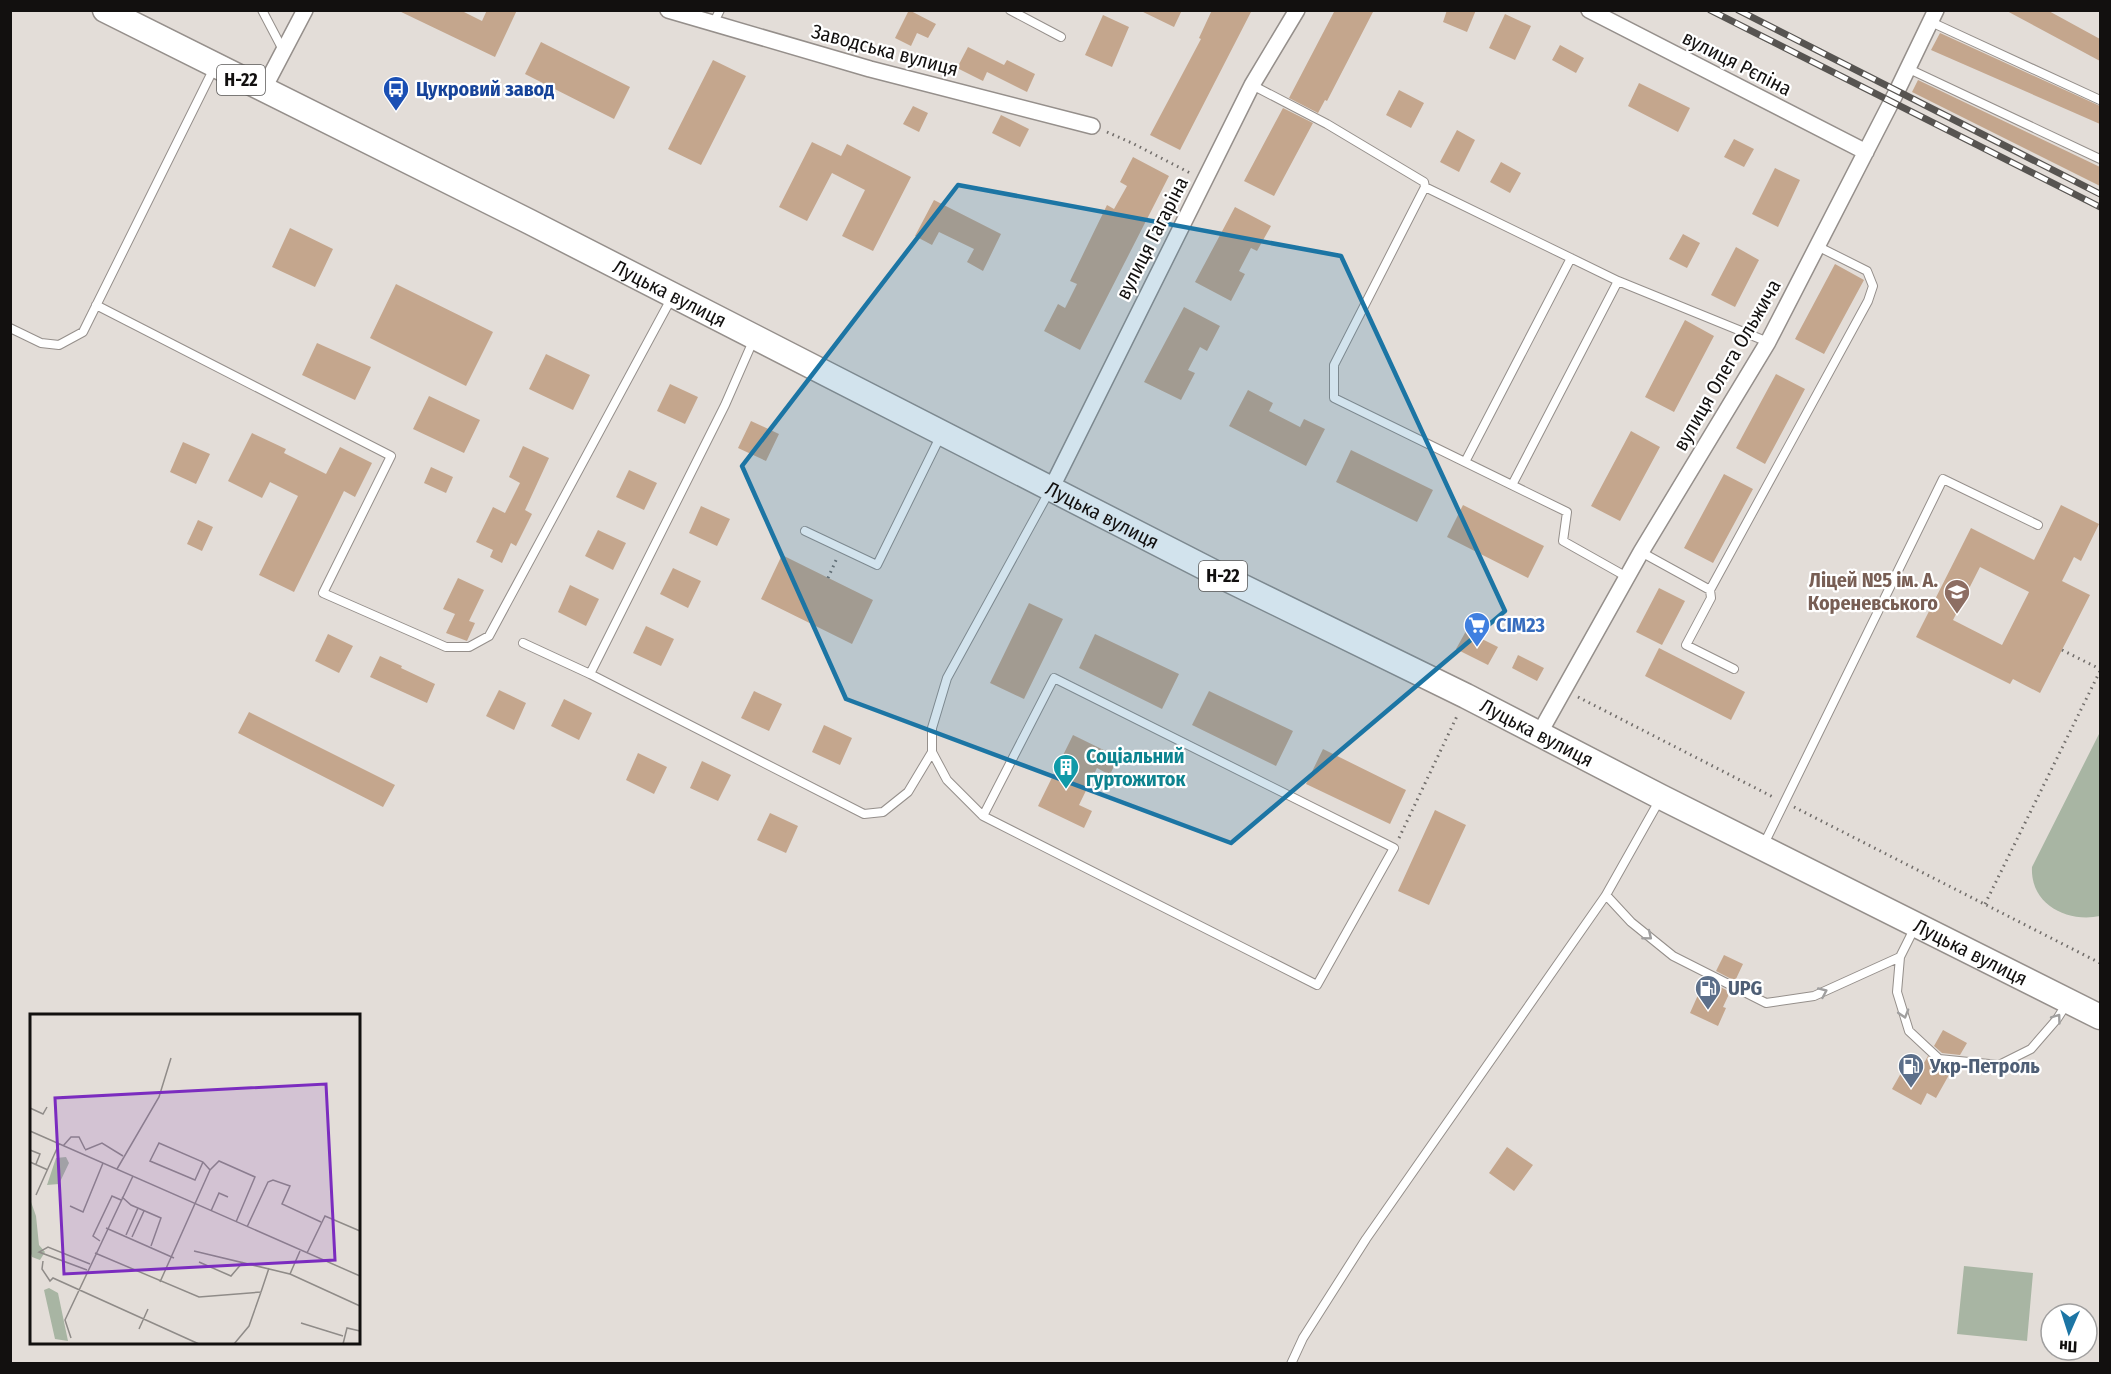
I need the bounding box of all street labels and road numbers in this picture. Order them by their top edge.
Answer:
street label: Заводська вулиця [809,19,961,81]
street label: вулиця Рєпіна [1678,25,1796,101]
road number: Н-22 [217,65,265,95]
street label: вулиця Гагаріна [1111,173,1193,303]
street label: Луцька вулиця [609,255,731,333]
street label: вулиця Олега Ольжича [1668,275,1786,455]
street label: Луцька вулиця [1042,476,1163,554]
road number: Н-22 [1199,561,1247,591]
street label: Луцька вулиця [1476,694,1598,772]
street label: Луцька вулиця [1910,914,2031,991]

